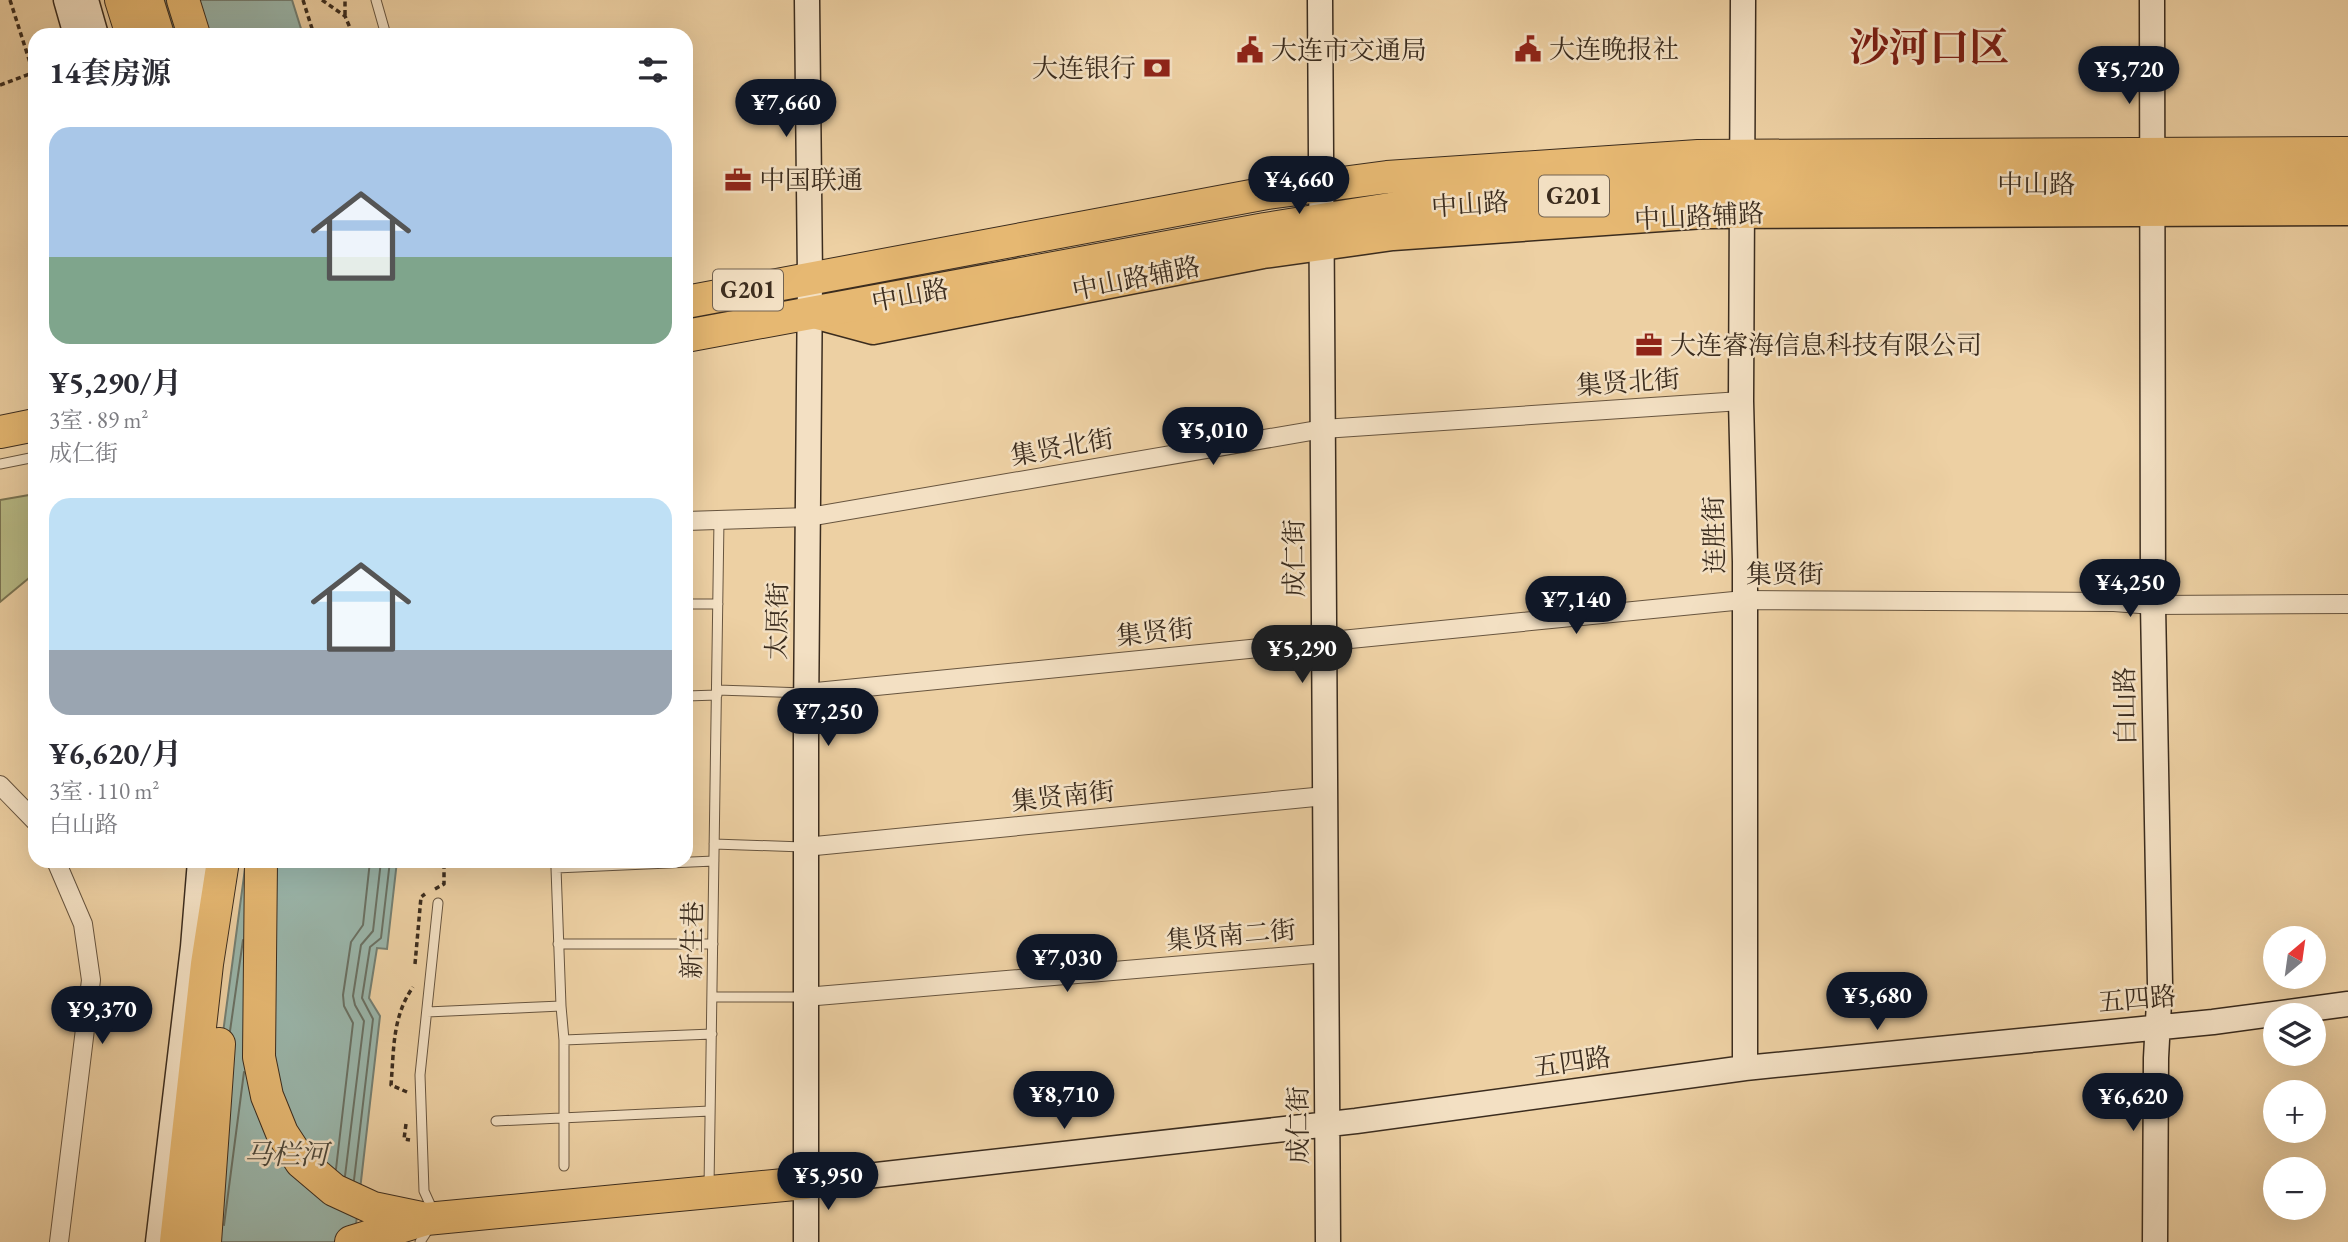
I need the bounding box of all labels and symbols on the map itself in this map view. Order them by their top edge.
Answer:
district label: 沙河口区 [1849,21,2009,73]
place label: 大连晚报社 [1549,32,1679,66]
place label: 大连市交通局 [1271,33,1427,67]
public building icon: 大连晚报社 [1513,34,1543,64]
public building icon: 大连市交通局 [1235,35,1265,65]
pin: ¥5,720 [2072,46,2186,106]
place label: 大连银行 [1032,51,1136,85]
bank icon: 大连银行 [1142,53,1172,83]
pin: ¥7,660 [729,80,843,139]
pin: ¥4,660 [1242,156,1356,216]
place label: 中国联通 [759,163,863,197]
office icon: 中国联通 [723,165,753,195]
street label: 中山路 [1997,167,2075,201]
road number: G201 [1539,176,1609,216]
street label: 中山路 [1430,184,1510,224]
street label: 中山路辅路 [1633,196,1765,236]
street label: 中山路辅路 [1069,249,1203,307]
road number: G201 [713,270,783,310]
street label: 中山路 [869,271,951,319]
place label: 大连睿海信息科技有限公司 [1670,328,1982,362]
office icon: 大连睿海信息科技有限公司 [1634,330,1664,360]
street label: 集贤北街 [1575,361,1681,403]
pin: ¥5,010 [1156,407,1270,467]
street label: 集贤北街 [1008,421,1116,473]
street label: 连胜街 [1696,496,1732,574]
street label: 成仁街 [1277,519,1311,597]
street label: 集贤街 [1746,557,1824,591]
pin: ¥4,250 [2073,560,2187,619]
pin: ¥7,140 [1519,576,1633,636]
street label: 太原街 [759,582,795,660]
street label: 集贤街 [1114,611,1196,653]
pin: ¥5,290 [1245,626,1359,685]
street label: 白山路 [2107,667,2143,745]
pin: ¥7,250 [771,688,885,748]
street label: 集贤南街 [1010,774,1116,818]
street label: 新生巷 [674,901,710,979]
street label: 集贤南二街 [1165,912,1297,958]
north arrow [2263,926,2326,989]
pin: ¥7,030 [1010,934,1124,994]
pin: ¥5,680 [1820,972,1934,1032]
street label: 五四路 [2097,979,2177,1019]
pin: ¥9,370 [45,986,159,1046]
street label: 五四路 [1531,1040,1613,1084]
pin: ¥8,710 [1007,1072,1121,1131]
pin: ¥6,620 [2076,1074,2190,1133]
street label: 成仁街 [1281,1086,1315,1164]
water label: 马栏河 [244,1136,333,1172]
pin: ¥5,950 [771,1152,885,1212]

